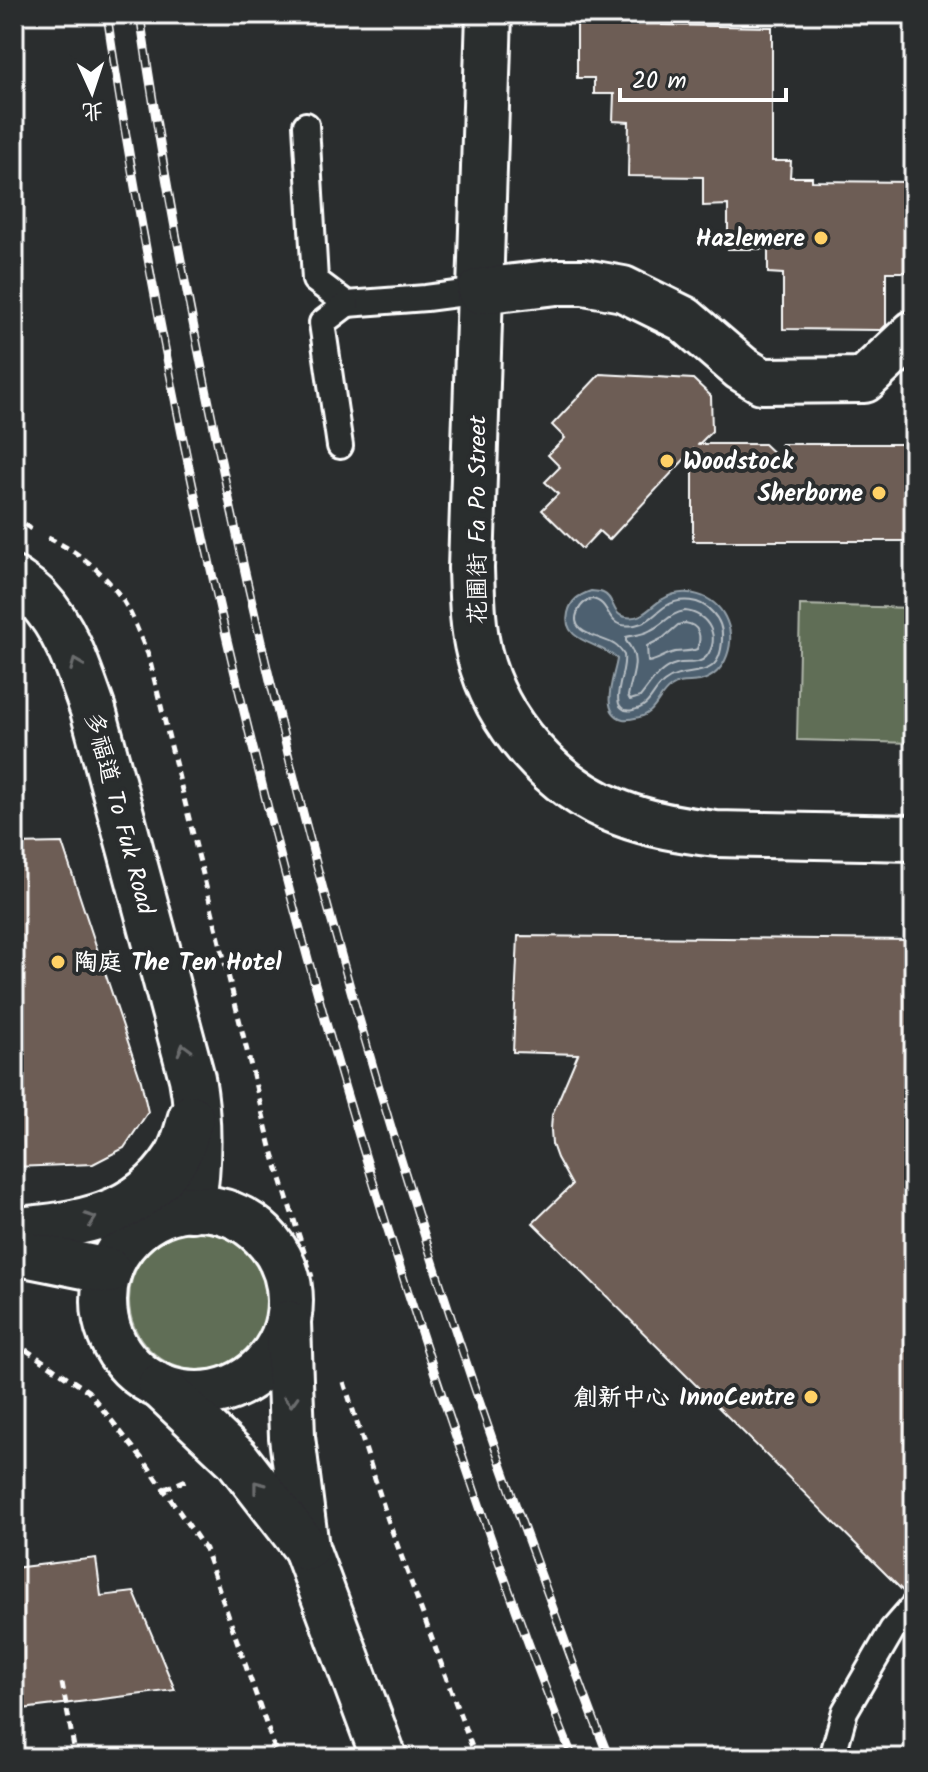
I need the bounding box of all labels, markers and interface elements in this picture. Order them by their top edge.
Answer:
north arrow [52,52,132,132]
scale bar [620,52,786,102]
text: 20 m [632,62,687,101]
text: 北 [81,91,105,128]
place label: Hazlemere [696,220,805,259]
marker: Hazlemere [812,229,830,247]
street label: 花圃街 Fa Po Street [459,415,498,625]
place label: Woodstock [683,443,794,482]
marker: Woodstock [658,452,676,470]
place label: Sherborne [758,475,863,514]
marker: Sherborne [870,484,888,502]
one-way arrow [69,657,86,671]
street label: 多福道 To Fuk Road [73,708,165,920]
place label: 陶庭 The Ten Hotel [74,944,282,983]
marker: 陶庭 The Ten Hotel [49,953,67,971]
one-way arrow [176,1042,193,1056]
one-way arrow [83,1212,97,1229]
place label: 創新中心 InnoCentre [574,1379,795,1418]
marker: 創新中心 InnoCentre [802,1388,820,1406]
one-way arrow [282,1395,299,1408]
one-way arrow [253,1480,267,1495]

